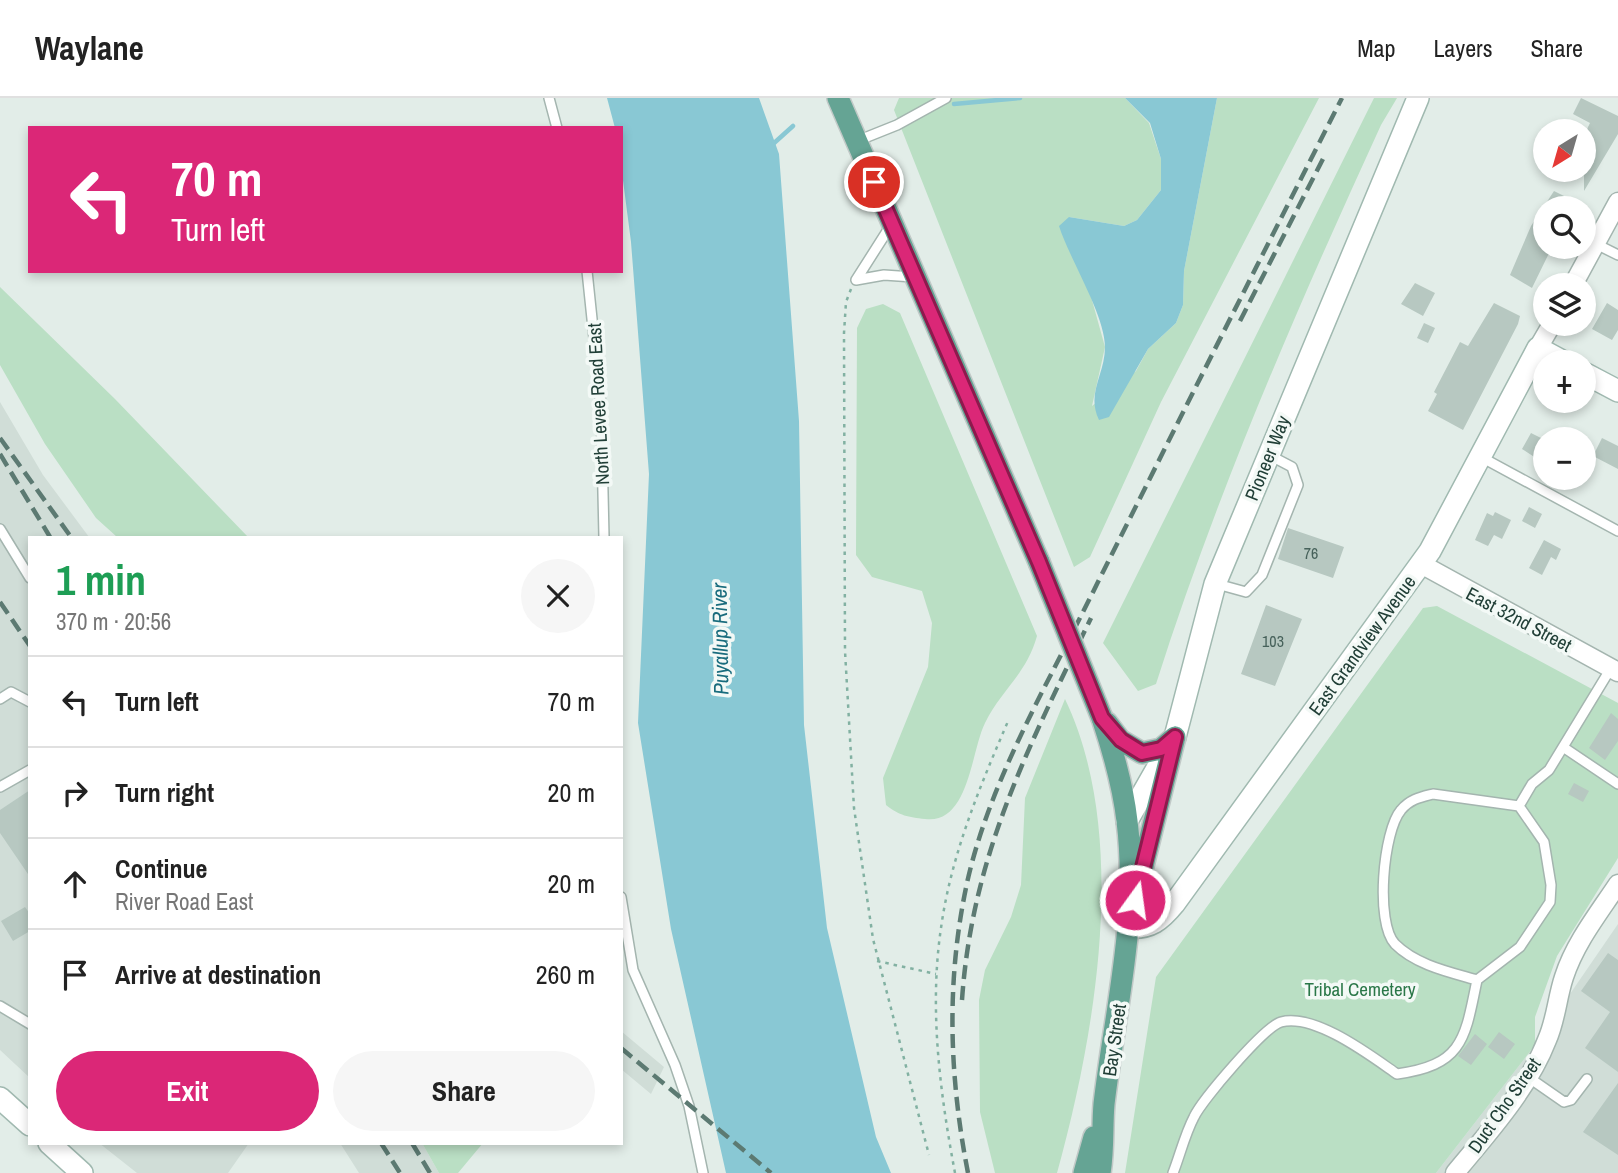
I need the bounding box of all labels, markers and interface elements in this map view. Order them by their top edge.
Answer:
text: Waylane [35,26,144,70]
text: Map [1357,32,1395,64]
text: Layers [1433,32,1492,64]
text: Share [1530,32,1583,64]
north arrow [1533,119,1596,182]
map controls [1533,119,1596,490]
text: 70 m [171,145,263,211]
pin [844,152,904,212]
icon: left [56,154,147,245]
icon: arrive [855,163,893,201]
button: search [1533,196,1596,259]
text: Turn left [171,208,265,251]
button: layers [1533,273,1596,336]
street label: North Levee Road East [581,322,615,486]
button: + [1533,350,1596,413]
street label: Pioneer Way [1238,411,1296,504]
button: − [1533,427,1596,490]
house number: 76 [1304,542,1318,564]
text: 1 min [56,552,146,608]
button: close [521,559,595,633]
street label: East Grandview Avenue [1302,570,1422,720]
street label: East 32nd Street [1462,580,1577,658]
water label: Puyallup River [705,582,735,695]
text: 370 m · 20:56 [56,606,171,637]
house number: 103 [1262,630,1284,652]
icon: left [56,683,94,721]
text: Turn left [115,684,199,719]
text: 70 m [548,684,595,719]
icon: right [56,774,94,812]
text: Turn right [115,775,214,810]
text: 20 m [548,775,595,810]
text: Continue [115,851,207,886]
position arrow [1098,863,1172,937]
icon: ahead [56,865,94,903]
text: 20 m [548,866,595,901]
text: River Road East [115,886,253,917]
icon: arrive [56,956,94,994]
text: Arrive at destination [115,957,321,992]
text: 260 m [536,957,595,992]
park label: Tribal Cemetery [1304,976,1416,1002]
street label: Bay Street [1096,1002,1132,1078]
button: Exit [56,1051,319,1131]
button: Share [333,1051,595,1131]
street label: Duct Cho Street [1462,1052,1547,1158]

